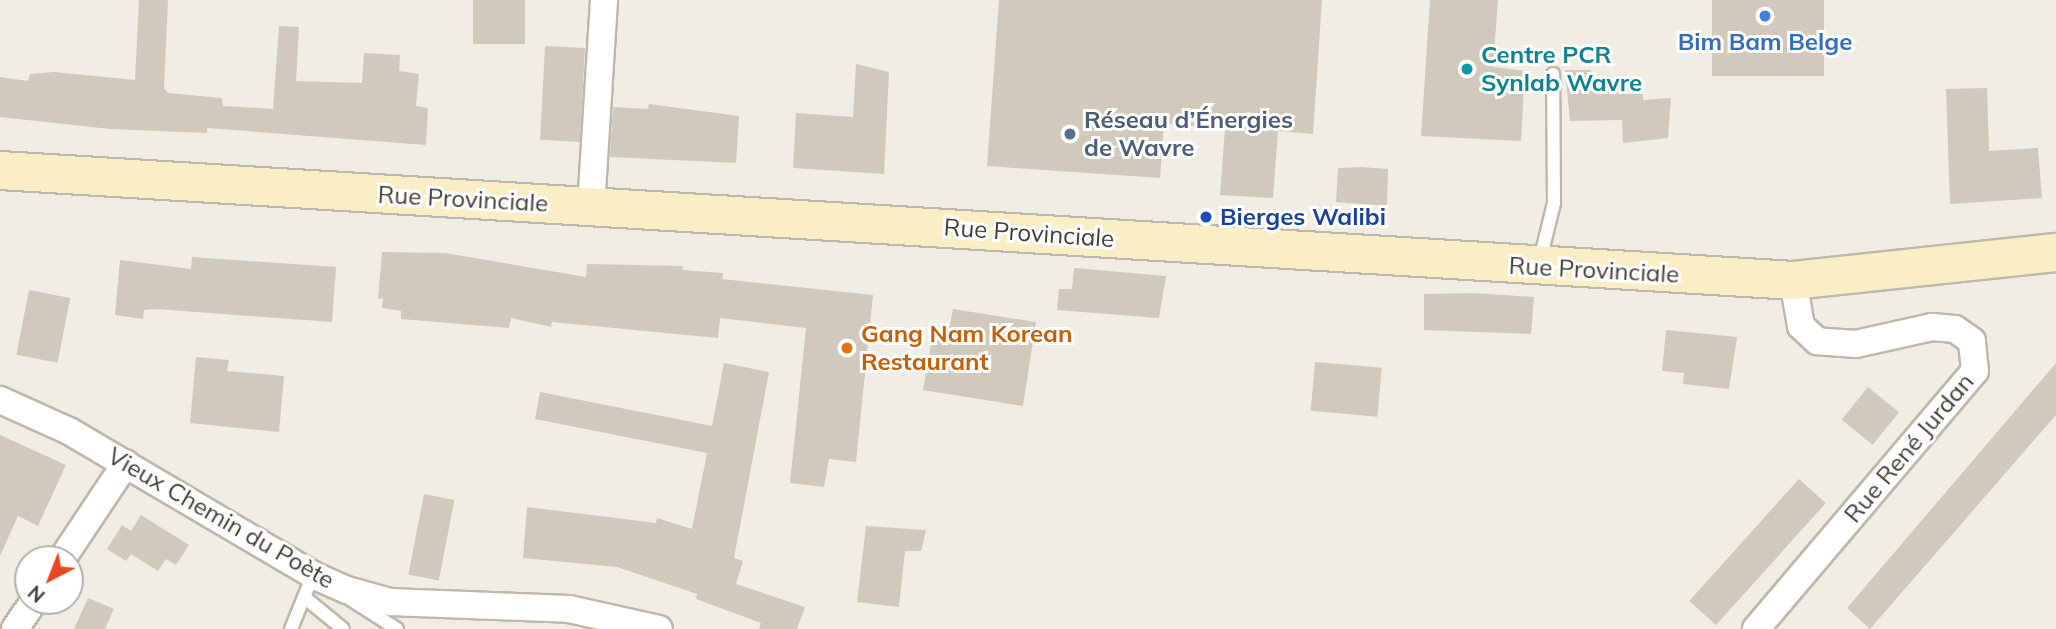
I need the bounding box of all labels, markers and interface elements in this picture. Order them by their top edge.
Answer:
marker: Bim Bam Belge [1757,8,1773,24]
place label: Bim Bam Belge [1678,28,1852,56]
place label: Centre PCR Synlab Wavre [1481,41,1642,97]
marker: Centre PCR Synlab Wavre [1459,61,1475,77]
place label: Réseau d’Énergies de Wavre [1084,106,1293,162]
marker: Réseau d’Énergies de Wavre [1062,126,1078,142]
street label: Rue Provinciale [377,180,549,218]
place label: Bierges Walibi [1220,203,1386,231]
marker: Bierges Walibi [1198,209,1214,225]
street label: Rue Provinciale [943,213,1115,253]
street label: Rue Provinciale [1508,251,1680,289]
place label: Gang Nam Korean Restaurant [861,320,1072,376]
marker: Gang Nam Korean Restaurant [839,340,855,356]
street label: Rue René Jurdan [1838,368,1980,528]
street label: Vieux Chemin du Poète [103,441,339,595]
north arrow [14,545,84,615]
text: N [23,580,50,608]

